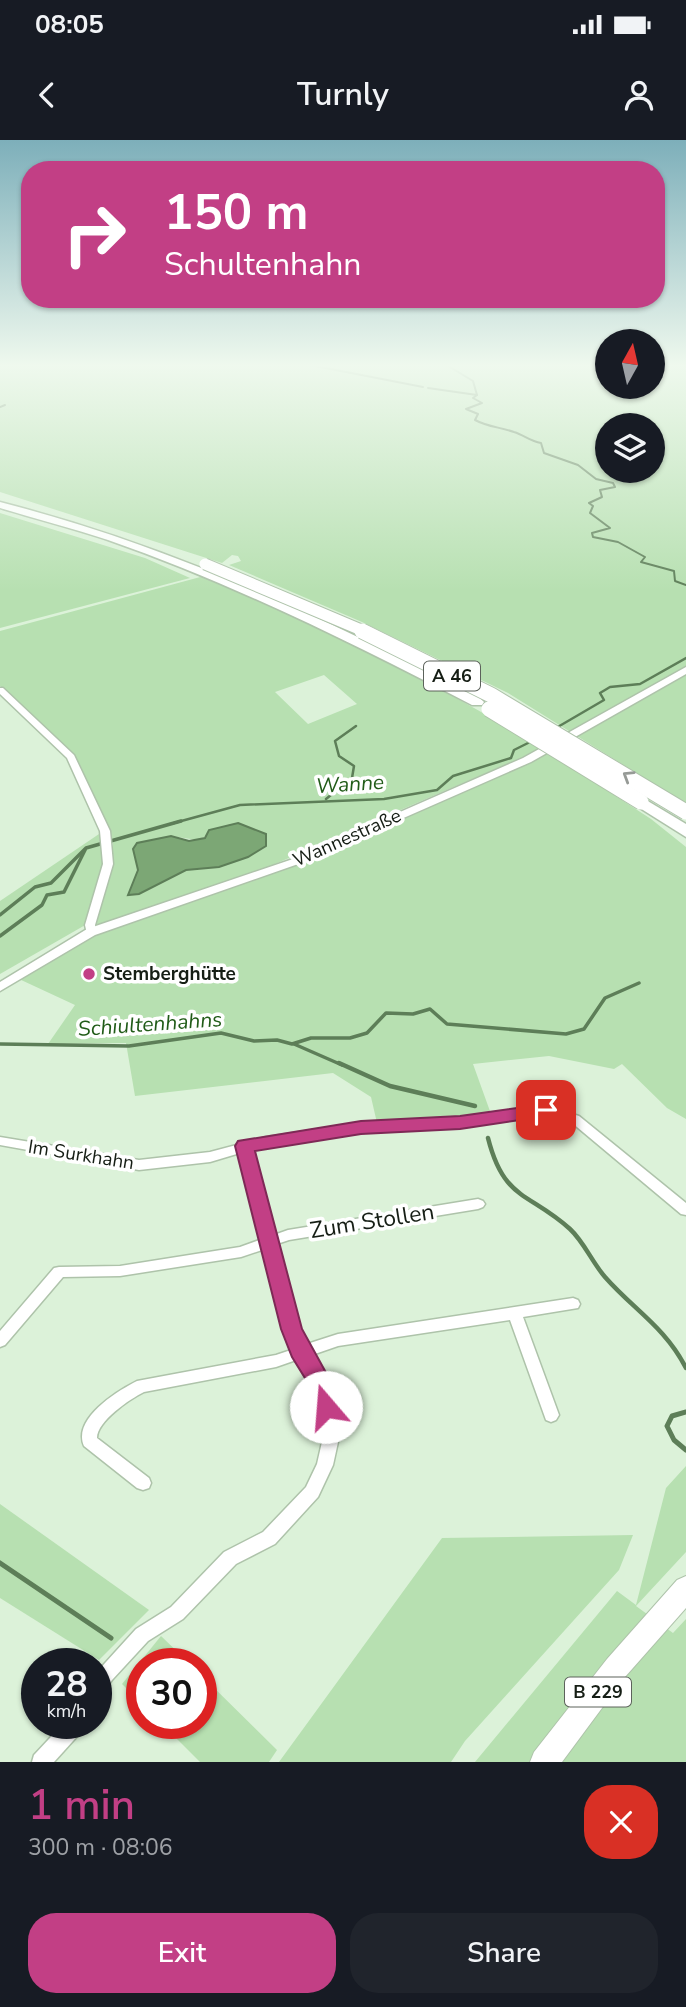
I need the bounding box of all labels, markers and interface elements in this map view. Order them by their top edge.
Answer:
text: 08:05 [35,7,104,42]
text: Turnly [297,73,389,116]
icon: back [28,76,66,114]
icon: person [620,76,658,114]
text: 150 m [164,179,308,246]
icon: right [49,189,140,280]
text: Schultenhahn [164,243,362,286]
north arrow [595,329,665,399]
map controls [595,329,665,483]
button: layers [595,413,665,483]
road number: A 46 [424,662,480,690]
water label: Wanne [315,768,385,800]
one-way arrow [622,772,635,785]
street label: Wannestraße [289,803,405,873]
place label: Stemberghütte [103,961,236,987]
marker: Stemberghütte [81,966,97,982]
water label: Schiultenhahns [77,1005,223,1043]
pin [516,1080,576,1140]
icon: arrive [527,1091,565,1129]
street label: Im Surkhahn [26,1134,136,1176]
street label: Zum Stollen [308,1196,436,1246]
position arrow [289,1370,363,1444]
speed limit sign: 30 [126,1648,217,1739]
text: 28 [45,1661,88,1708]
road number: B 229 [565,1678,631,1707]
text: km/h [47,1699,86,1723]
text: 1 min [28,1777,135,1834]
button: close [584,1785,658,1859]
text: 300 m · 08:06 [28,1832,173,1863]
button: Exit [28,1913,336,1993]
button: Share [350,1913,658,1993]

